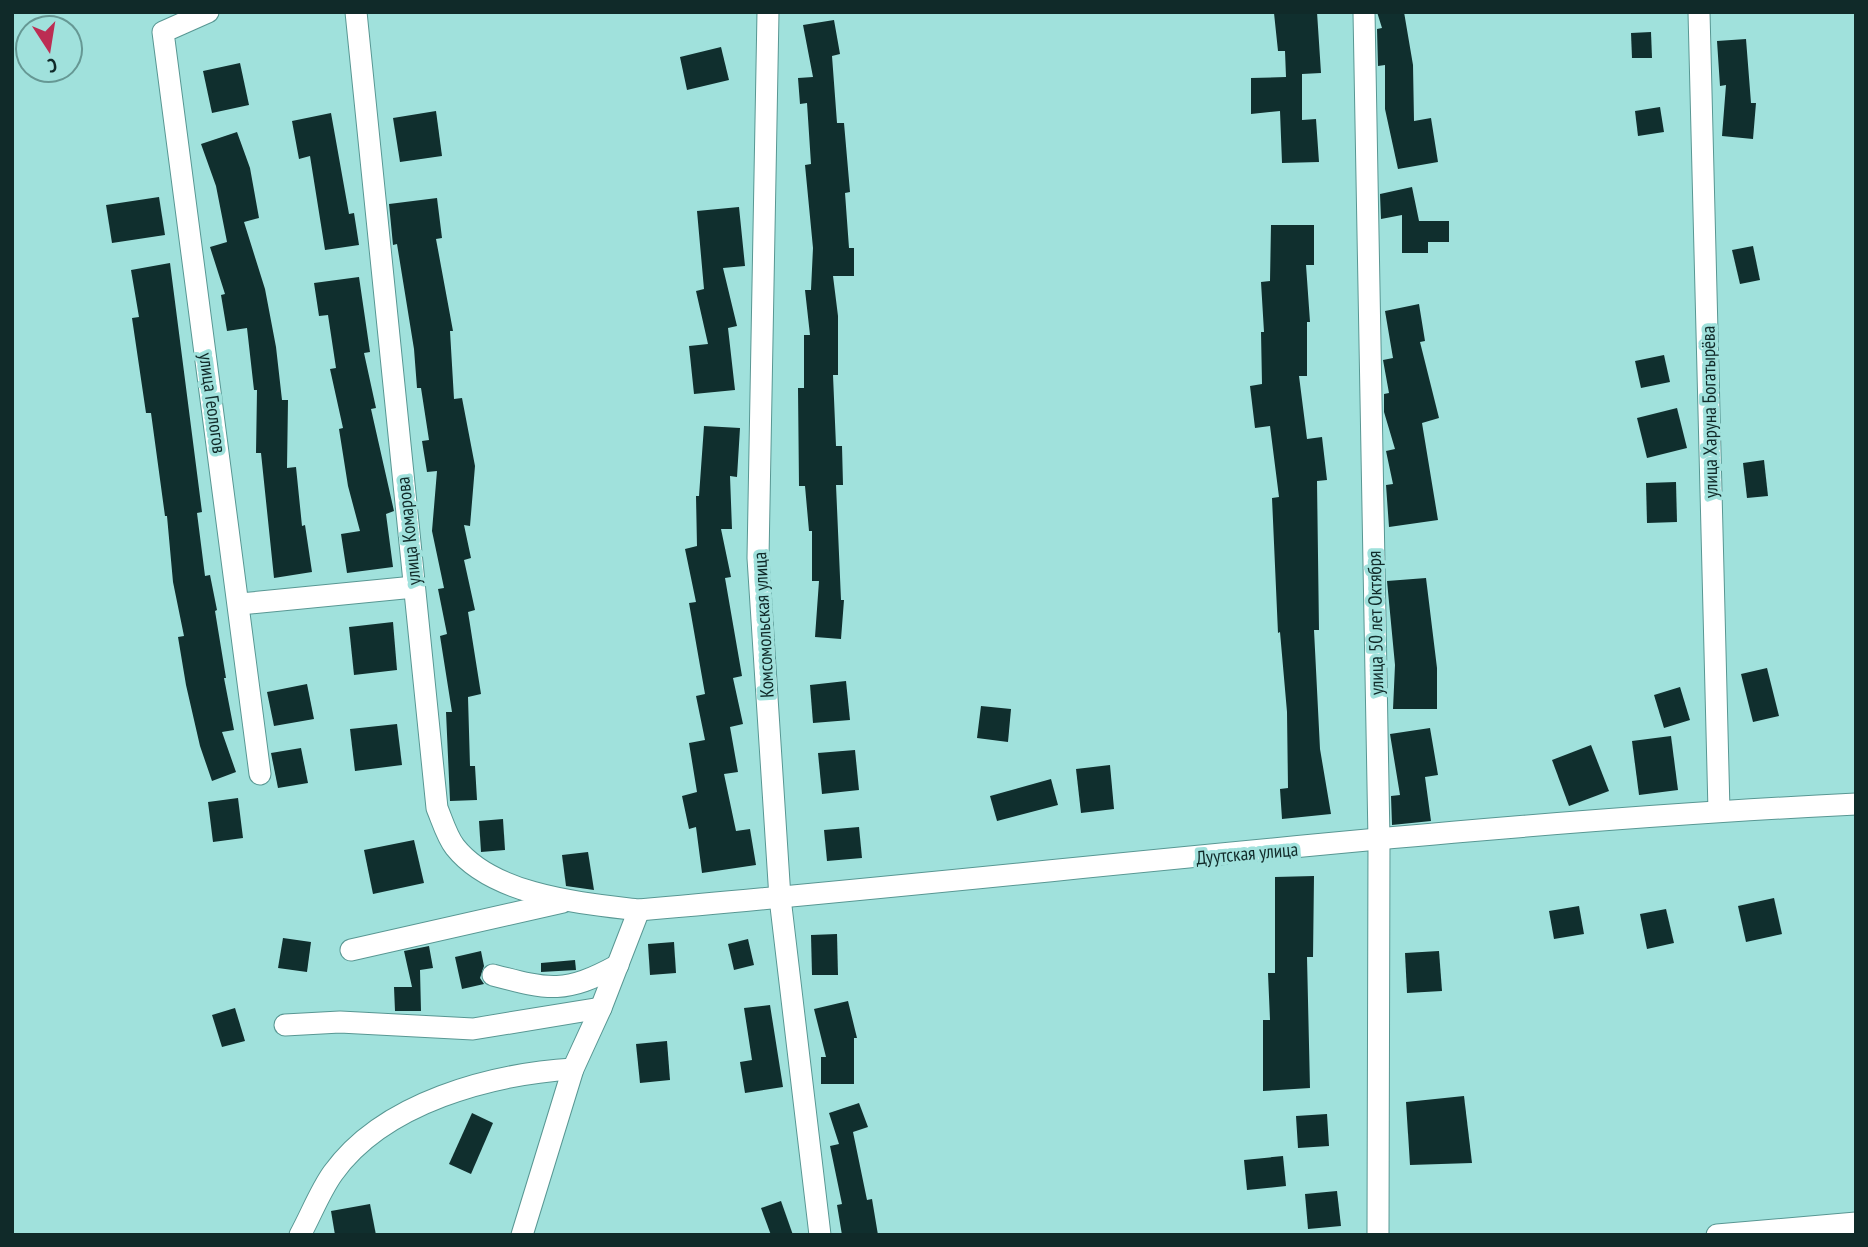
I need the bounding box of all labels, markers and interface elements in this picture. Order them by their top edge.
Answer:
north arrow [14,14,84,84]
text: С [45,53,59,78]
street label: улица Харуна Богатырёва [1695,326,1723,498]
street label: улица Геологов [194,351,232,455]
street label: улица Комарова [390,476,426,586]
street label: Комсомольская улица [747,551,779,699]
street label: улица 50 лет Октября [1362,551,1388,695]
street label: Дуутская улица [1195,837,1299,869]

